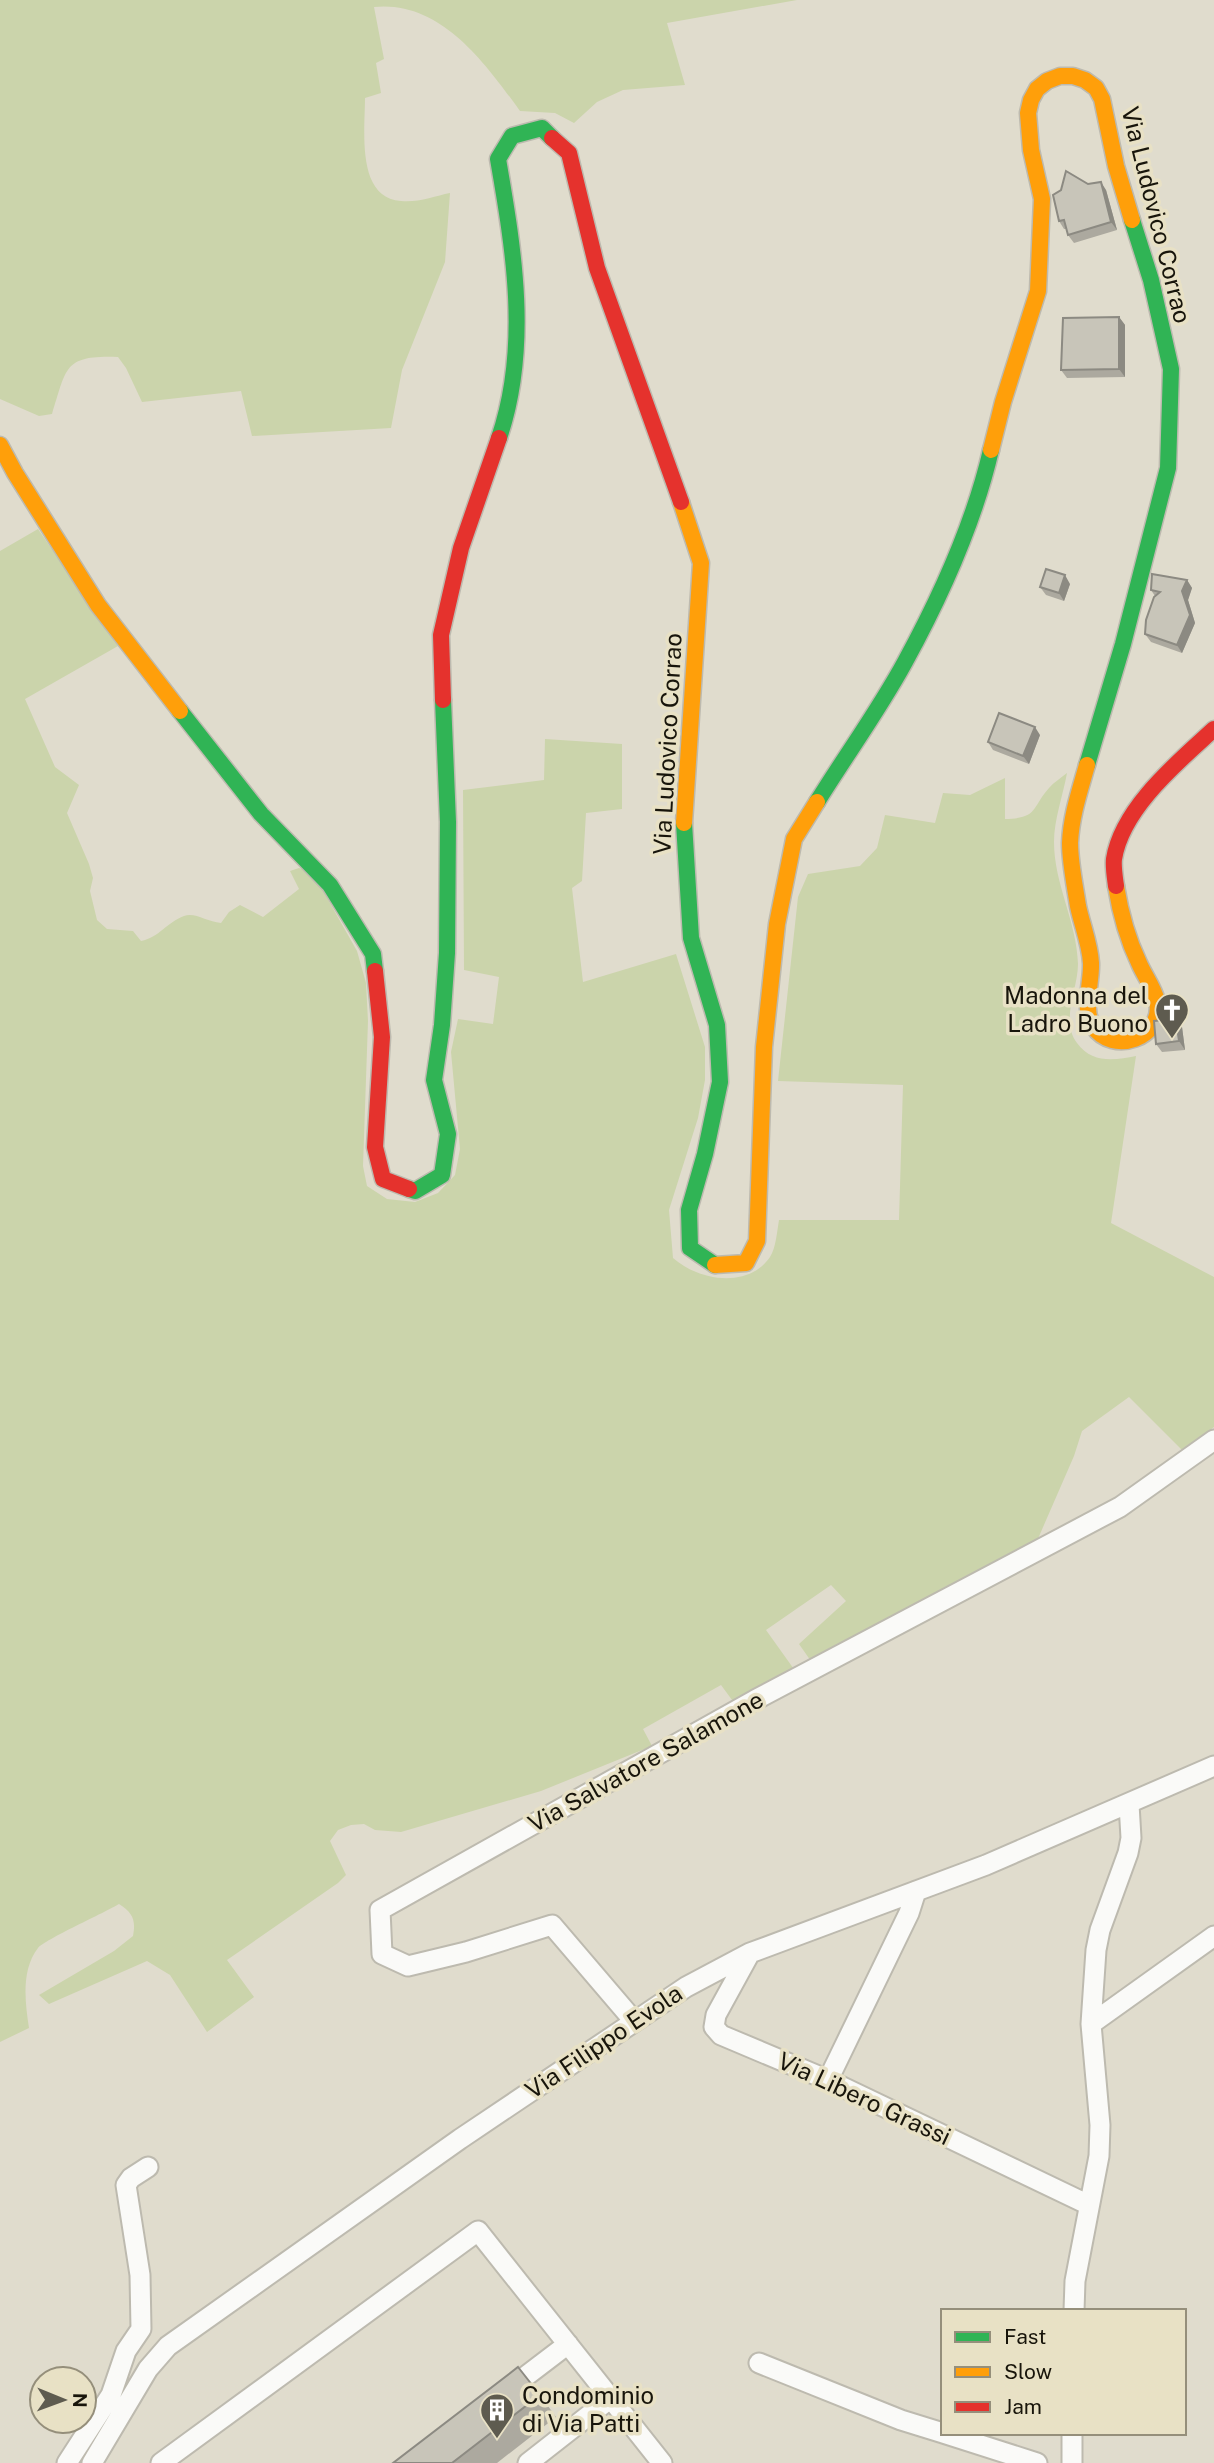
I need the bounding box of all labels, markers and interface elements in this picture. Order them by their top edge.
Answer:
street label: Via Ludovico Corrao [1117,104,1197,326]
street label: Via Ludovico Corrao [647,632,687,856]
place label: Madonna del Ladro Buono [1004,981,1148,1037]
church icon: Madonna del Ladro Buono [1153,991,1191,1040]
street label: Via Salvatore Salamone [523,1685,768,1837]
street label: Via Filippo Evola [520,1978,687,2104]
street label: Via Libero Grassi [774,2046,955,2150]
legend [941,2309,1186,2435]
text: Fast [1004,2324,1046,2349]
text: Slow [1004,2359,1052,2384]
north arrow [28,2365,98,2435]
place label: Condominio di Via Patti [522,2381,654,2437]
building icon: Condominio di Via Patti [478,2391,516,2440]
text: N [69,2393,91,2408]
text: Jam [1004,2394,1042,2419]

